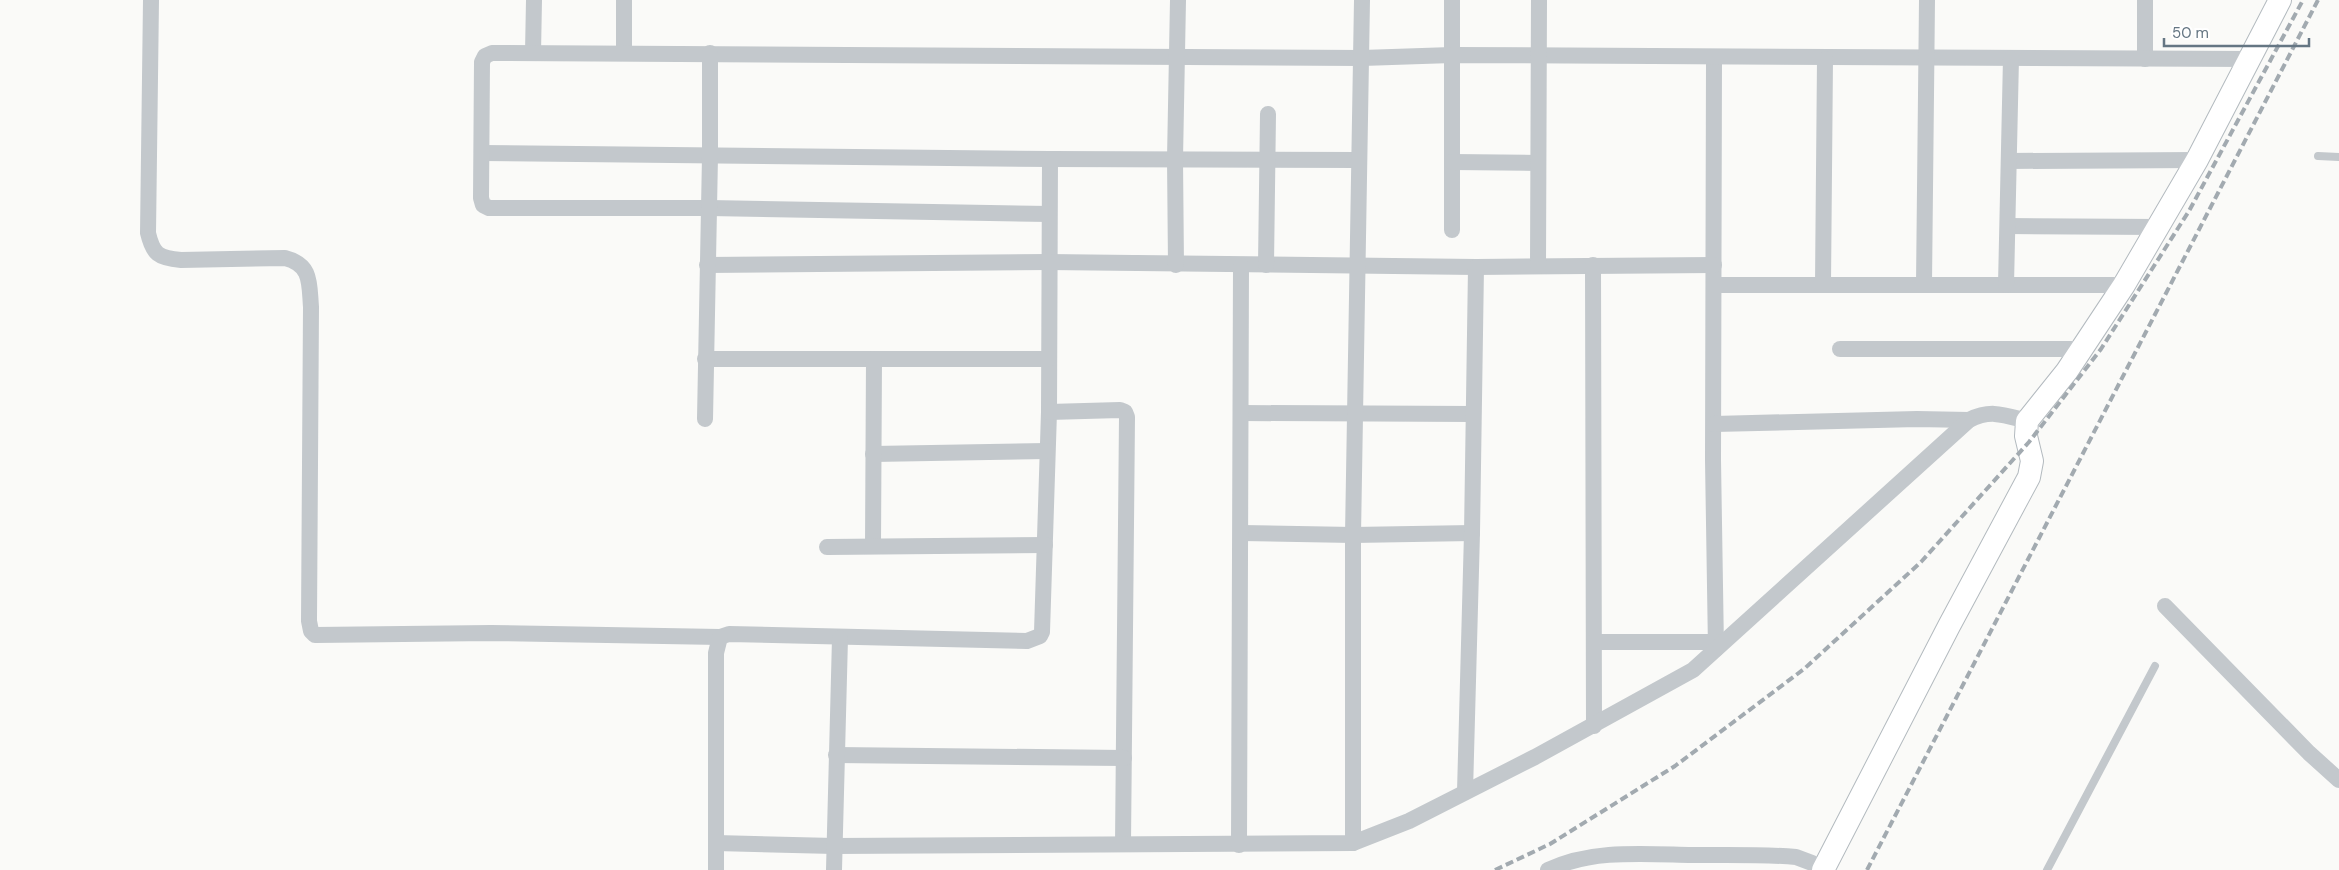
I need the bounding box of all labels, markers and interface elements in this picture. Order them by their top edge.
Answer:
scale bar [2164,15,2309,47]
text: 50 m [2172,23,2209,43]

